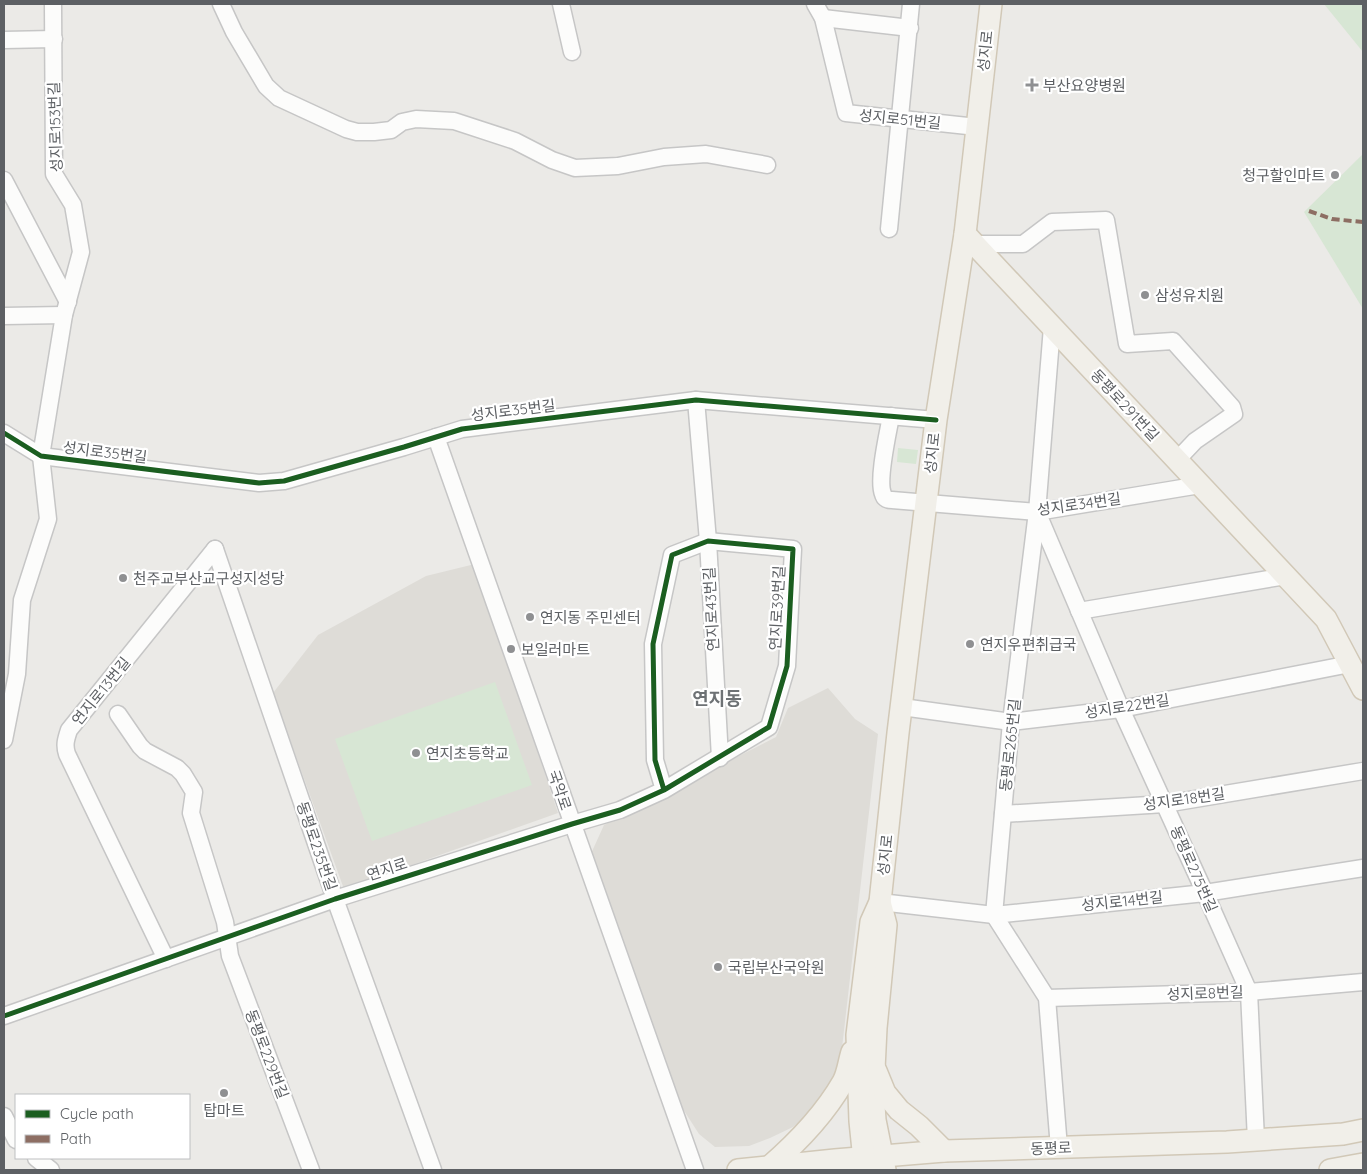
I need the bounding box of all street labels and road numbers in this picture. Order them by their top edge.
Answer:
street label: 성지로 [973,29,997,73]
street label: 성지로153번길 [44,81,66,173]
street label: 성지로51번길 [858,105,942,133]
street label: 동평로291번길 [1087,365,1163,445]
street label: 성지로35번길 [470,395,556,425]
street label: 성지로 [920,431,944,475]
street label: 성지로35번길 [62,437,148,467]
street label: 성지로34번길 [1036,489,1122,519]
street label: 연지로39번길 [765,565,789,651]
street label: 연지로43번길 [699,566,723,652]
street label: 연지로13번길 [68,653,134,729]
street label: 성지로22번길 [1083,690,1171,722]
street label: 동평로265번길 [996,697,1024,793]
street label: 국악로 [544,767,576,813]
street label: 성지로18번길 [1142,784,1226,814]
street label: 동평로235번길 [293,799,341,893]
street label: 동평로275번길 [1166,823,1222,915]
street label: 성지로 [873,833,897,877]
street label: 연지로 [364,854,410,884]
street label: 성지로14번길 [1080,887,1164,915]
street label: 성지로8번길 [1166,982,1244,1004]
street label: 동평로229번길 [241,1007,293,1101]
street label: 동평로 [1030,1138,1072,1158]

